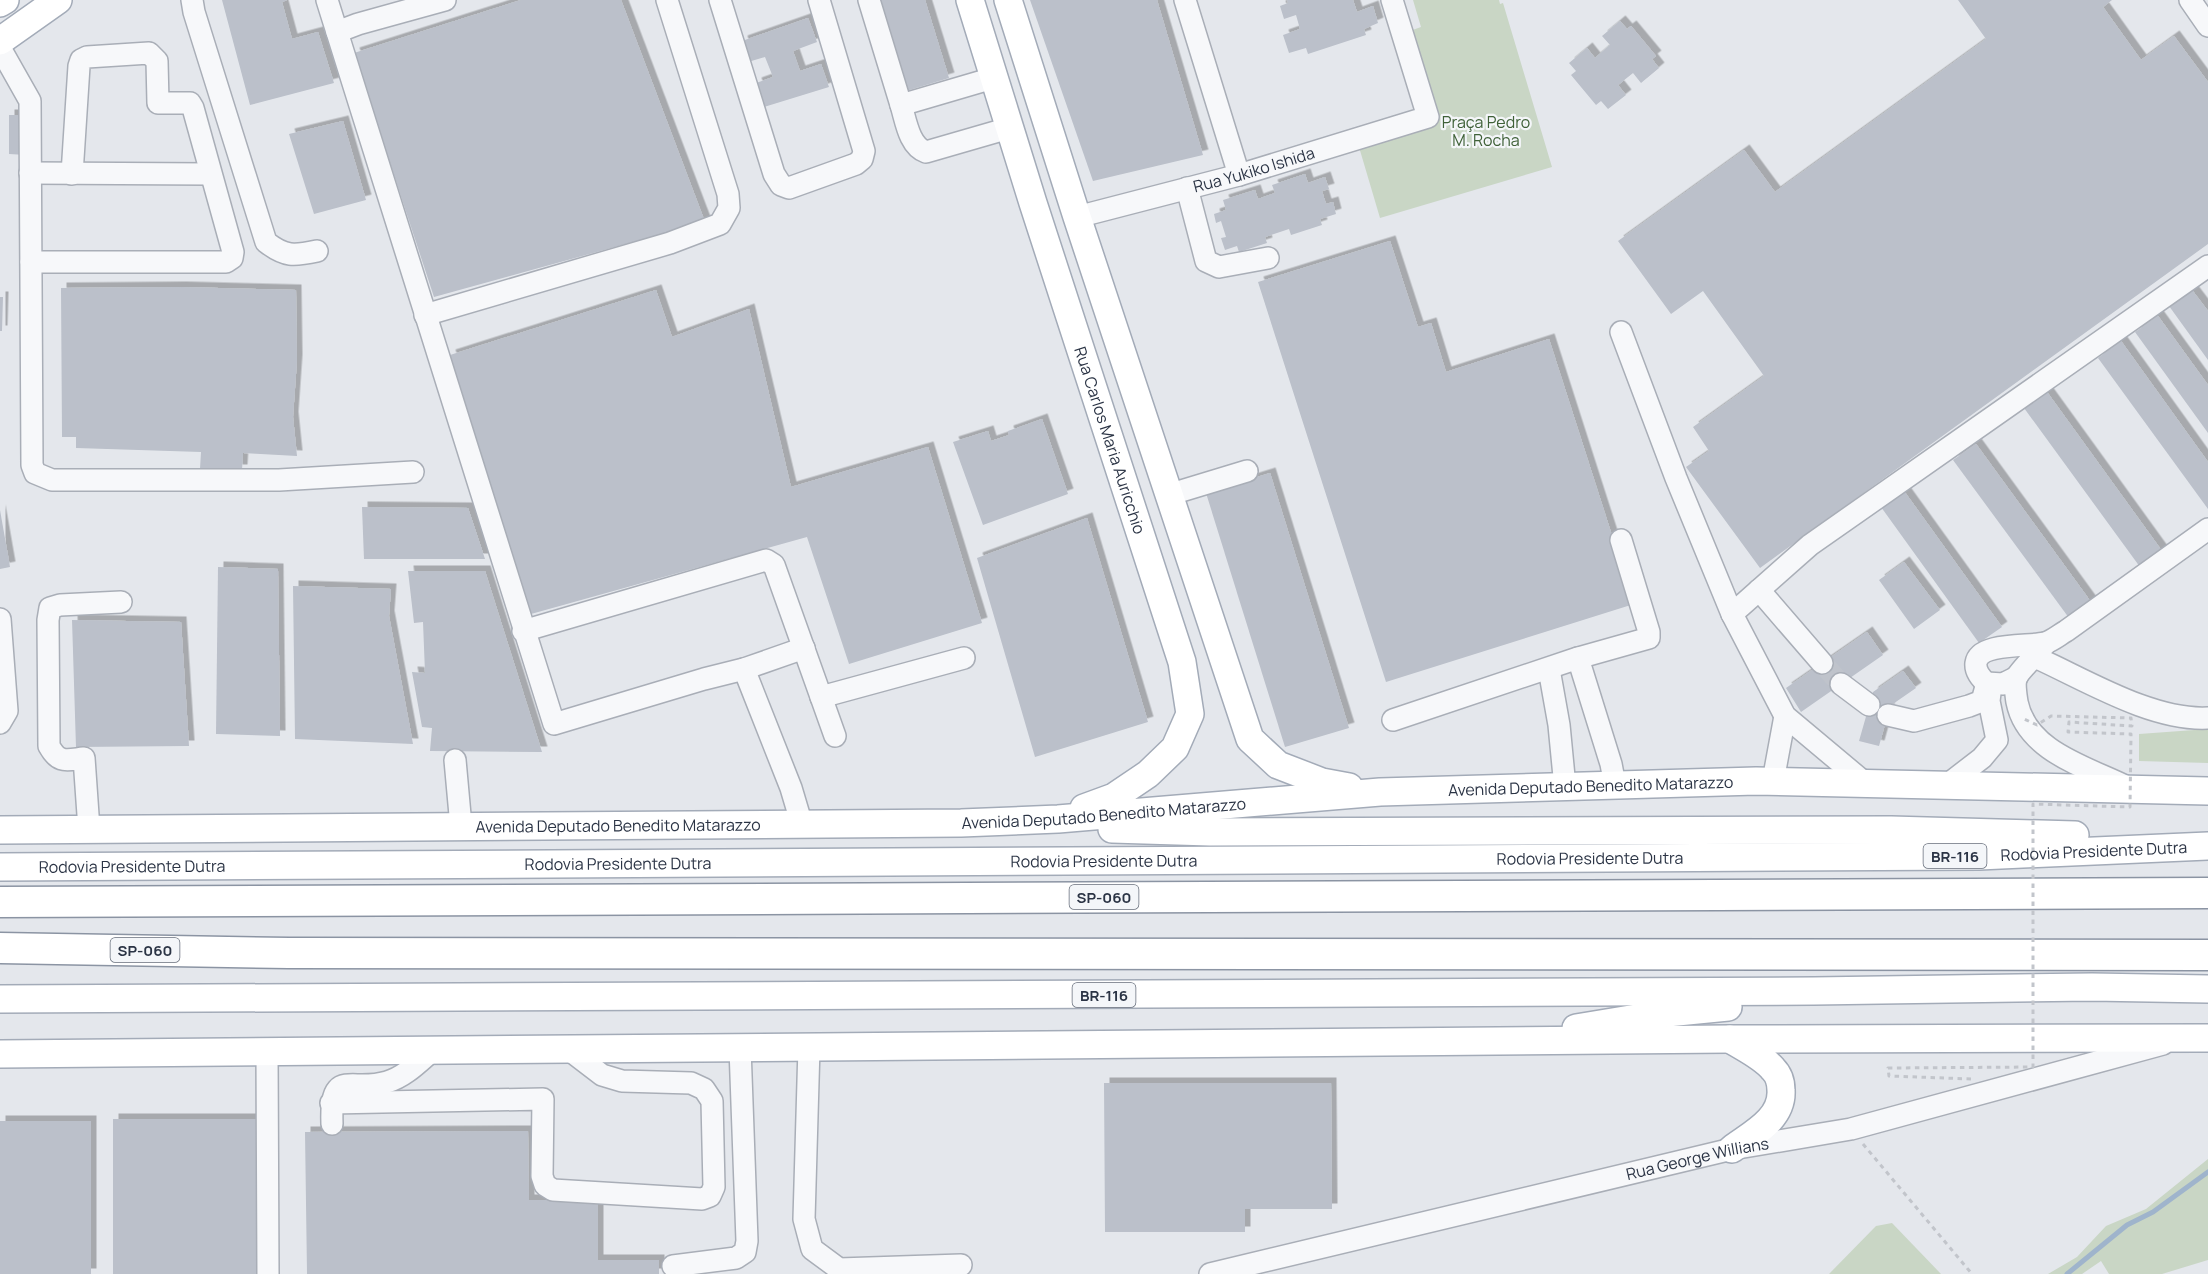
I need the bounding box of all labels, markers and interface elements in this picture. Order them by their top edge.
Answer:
park label: Praça Pedro M. Rocha [1442,111,1530,151]
street label: Rua Yukiko Ishida [1191,141,1317,197]
street label: Rua Carlos Maria Auricchio [1069,344,1151,537]
street label: Avenida Deputado Benedito Matarazzo [1448,771,1734,801]
street label: Avenida Deputado Benedito Matarazzo [961,792,1247,834]
street label: Avenida Deputado Benedito Matarazzo [475,813,761,838]
street label: Rodovia Presidente Dutra [2000,836,2188,866]
road number: BR-116 [1924,844,1986,868]
street label: Rodovia Presidente Dutra [1497,847,1683,870]
street label: Rodovia Presidente Dutra [1011,849,1197,872]
street label: Rodovia Presidente Dutra [525,852,711,875]
street label: Rodovia Presidente Dutra [39,855,225,878]
road number: SP-060 [1070,885,1138,909]
road number: SP-060 [110,938,180,962]
road number: BR-116 [1072,983,1136,1007]
street label: Rua George Willians [1624,1132,1770,1185]

